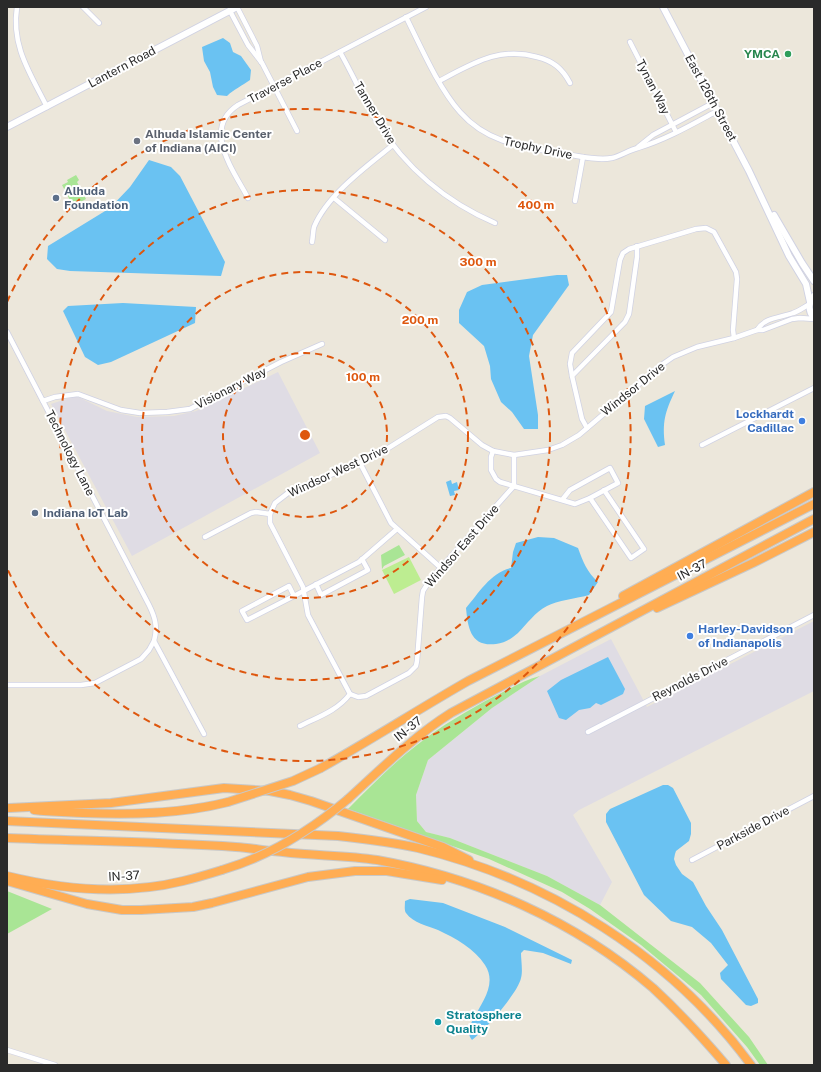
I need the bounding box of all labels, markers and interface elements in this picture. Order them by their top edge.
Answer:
street label: Lantern Road [86,43,158,91]
place label: YMCA [744,47,780,61]
marker: YMCA [783,49,793,59]
street label: East 126th Street [682,52,740,144]
street label: Traverse Place [246,56,325,106]
street label: Tynan Way [633,57,673,117]
street label: Tanner Drive [351,79,399,147]
place label: Alhuda Islamic Center of Indiana (AICI) [145,127,272,155]
street label: Trophy Drive [502,134,574,162]
marker: Alhuda Islamic Center of Indiana (AICI) [132,136,142,146]
place label: Alhuda Foundation [64,184,128,212]
marker: Alhuda Foundation [51,193,61,203]
text: 400 m [518,198,555,212]
text: 300 m [460,255,497,269]
text: 200 m [402,313,438,327]
street label: Windsor Drive [598,359,668,419]
street label: Visionary Way [193,364,269,412]
text: 100 m [346,370,380,384]
place label: Lockhardt Cadillac [736,407,794,435]
street label: Technology Lane [42,408,98,498]
marker: Lockhardt Cadillac [797,416,807,426]
centre of rings [298,428,312,442]
street label: Windsor West Drive [286,442,390,500]
street label: Windsor East Drive [422,502,502,590]
place label: Indiana IoT Lab [43,506,128,520]
marker: Indiana IoT Lab [30,508,40,518]
street label: IN-37 [675,556,709,584]
place label: Harley-Davidson of Indianapolis [698,622,793,650]
marker: Harley-Davidson of Indianapolis [685,631,695,641]
street label: Reynolds Drive [650,654,730,704]
street label: IN-37 [391,714,425,744]
street label: Parkside Drive [714,803,792,853]
street label: IN-37 [108,868,140,884]
place label: Stratosphere Quality [446,1008,522,1036]
marker: Stratosphere Quality [433,1017,443,1027]

